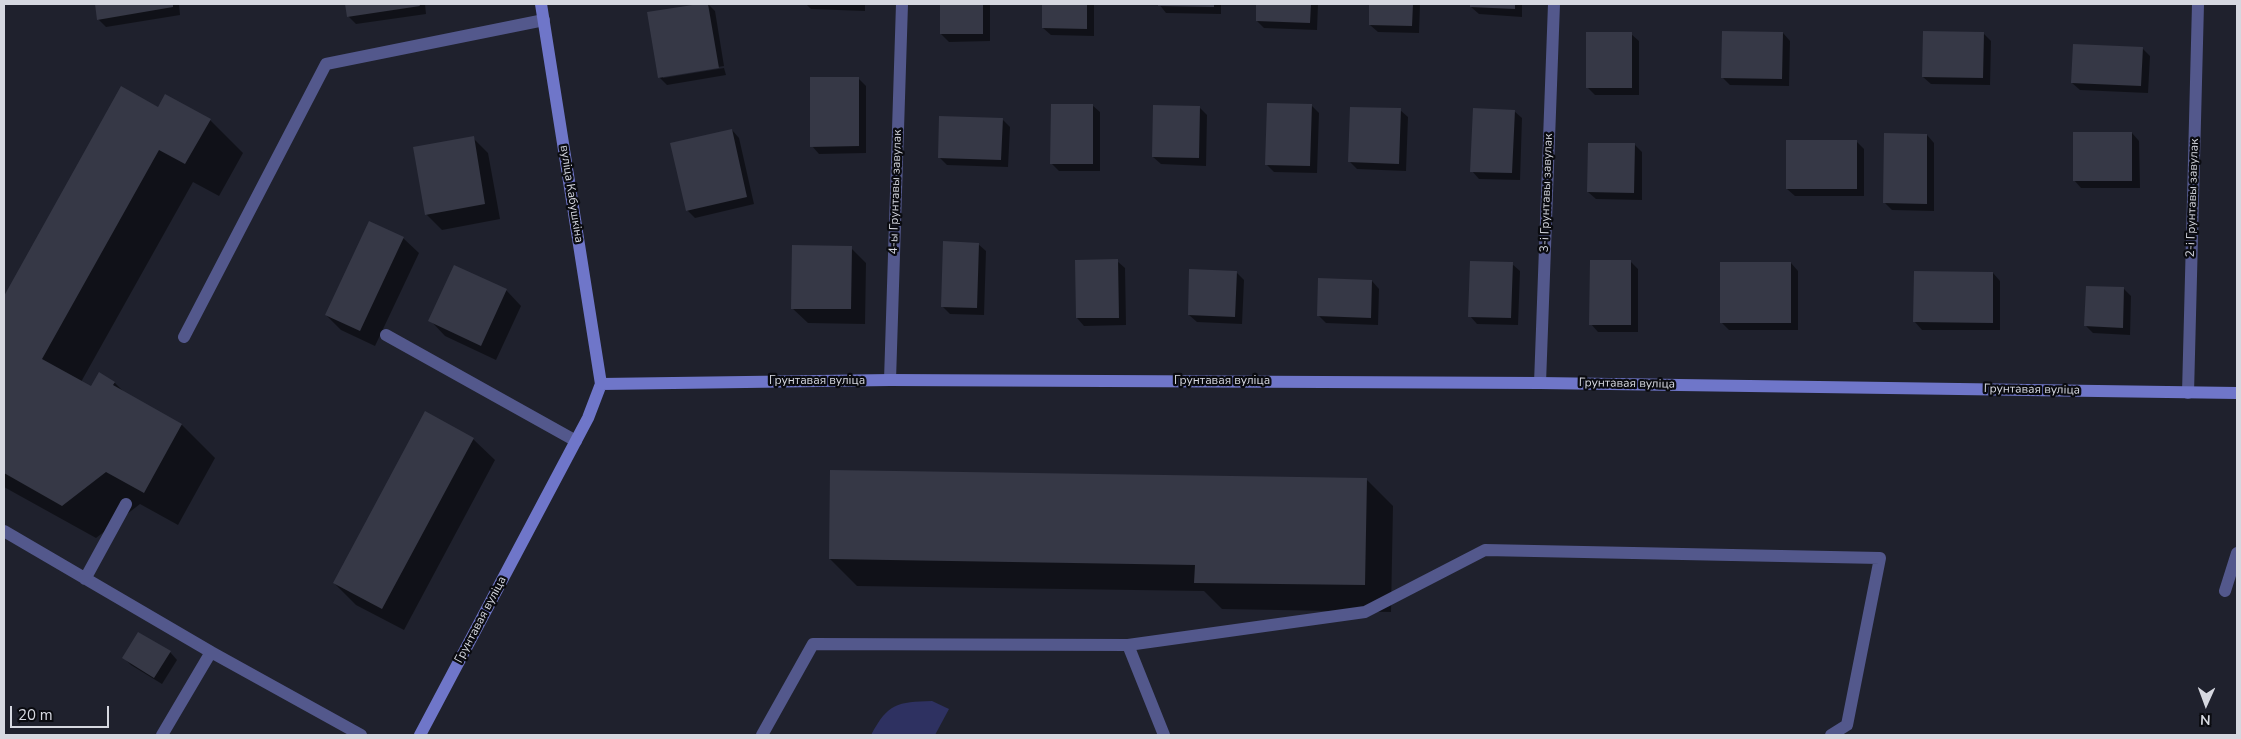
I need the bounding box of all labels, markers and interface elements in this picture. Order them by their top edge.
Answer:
street label: 4-ы Грунтавы завулак [887,129,905,255]
street label: 3-і Грунтавы завулак [1538,133,1556,253]
street label: 2-і Грунтавы завулак [2184,138,2202,258]
street label: вуліца Кабушкіна [556,144,586,244]
street label: Грунтавая вуліца [769,374,865,388]
street label: Грунтавая вуліца [1174,374,1270,388]
street label: Грунтавая вуліца [1579,376,1675,392]
street label: Грунтавая вуліца [1984,382,2080,398]
street label: Грунтавая вуліца [452,574,510,666]
north arrow [2181,679,2231,729]
scale bar [12,696,111,728]
text: 20 m [18,705,53,725]
text: N [2200,710,2211,729]

